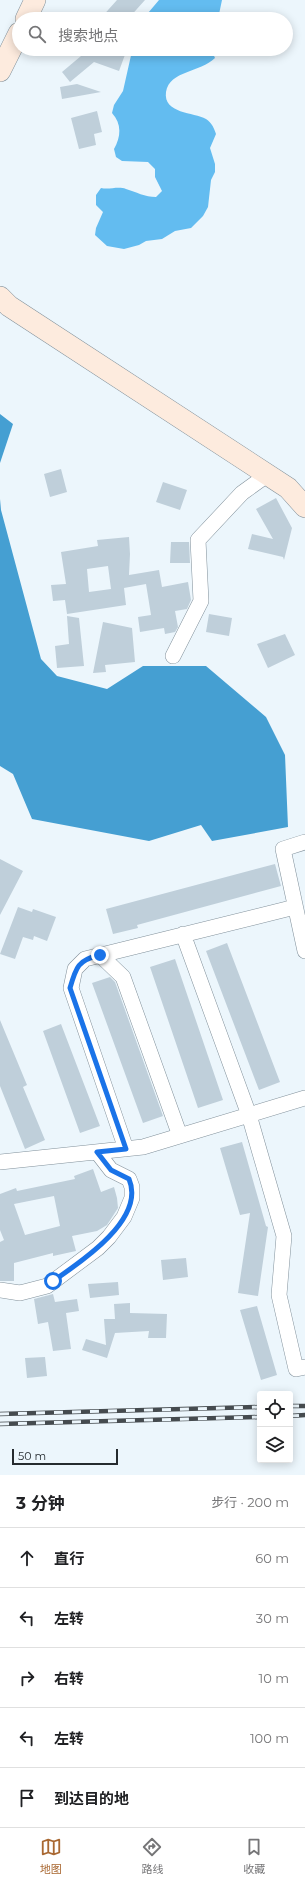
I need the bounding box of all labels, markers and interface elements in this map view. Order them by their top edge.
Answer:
search box [12,12,293,56]
icon: search [26,23,48,45]
text: 搜索地点 [58,26,118,45]
route end [91,946,109,964]
route start [44,1272,62,1290]
map controls [257,1391,293,1463]
button: locate [257,1391,293,1427]
button: layers [257,1427,293,1463]
scale bar [12,1447,118,1466]
text: 50 m [18,1449,46,1463]
text: 3 分钟 [16,1493,65,1513]
text: 步行 · 200 m [211,1494,289,1510]
icon: ahead [16,1547,38,1569]
text: 直行 [54,1549,84,1568]
text: 60 m [255,1550,289,1566]
icon: left [16,1607,38,1629]
text: 左转 [54,1609,84,1628]
text: 30 m [256,1610,289,1626]
icon: right [16,1667,38,1689]
text: 右转 [54,1669,84,1688]
text: 10 m [259,1670,289,1686]
icon: left [16,1727,38,1749]
text: 左转 [54,1729,84,1748]
text: 100 m [250,1730,289,1746]
icon: arrive [16,1787,38,1809]
text: 到达目的地 [54,1789,129,1808]
tab: 地图 [40,1836,62,1876]
tab: 路线 [141,1836,163,1876]
tab: 收藏 [243,1836,265,1876]

